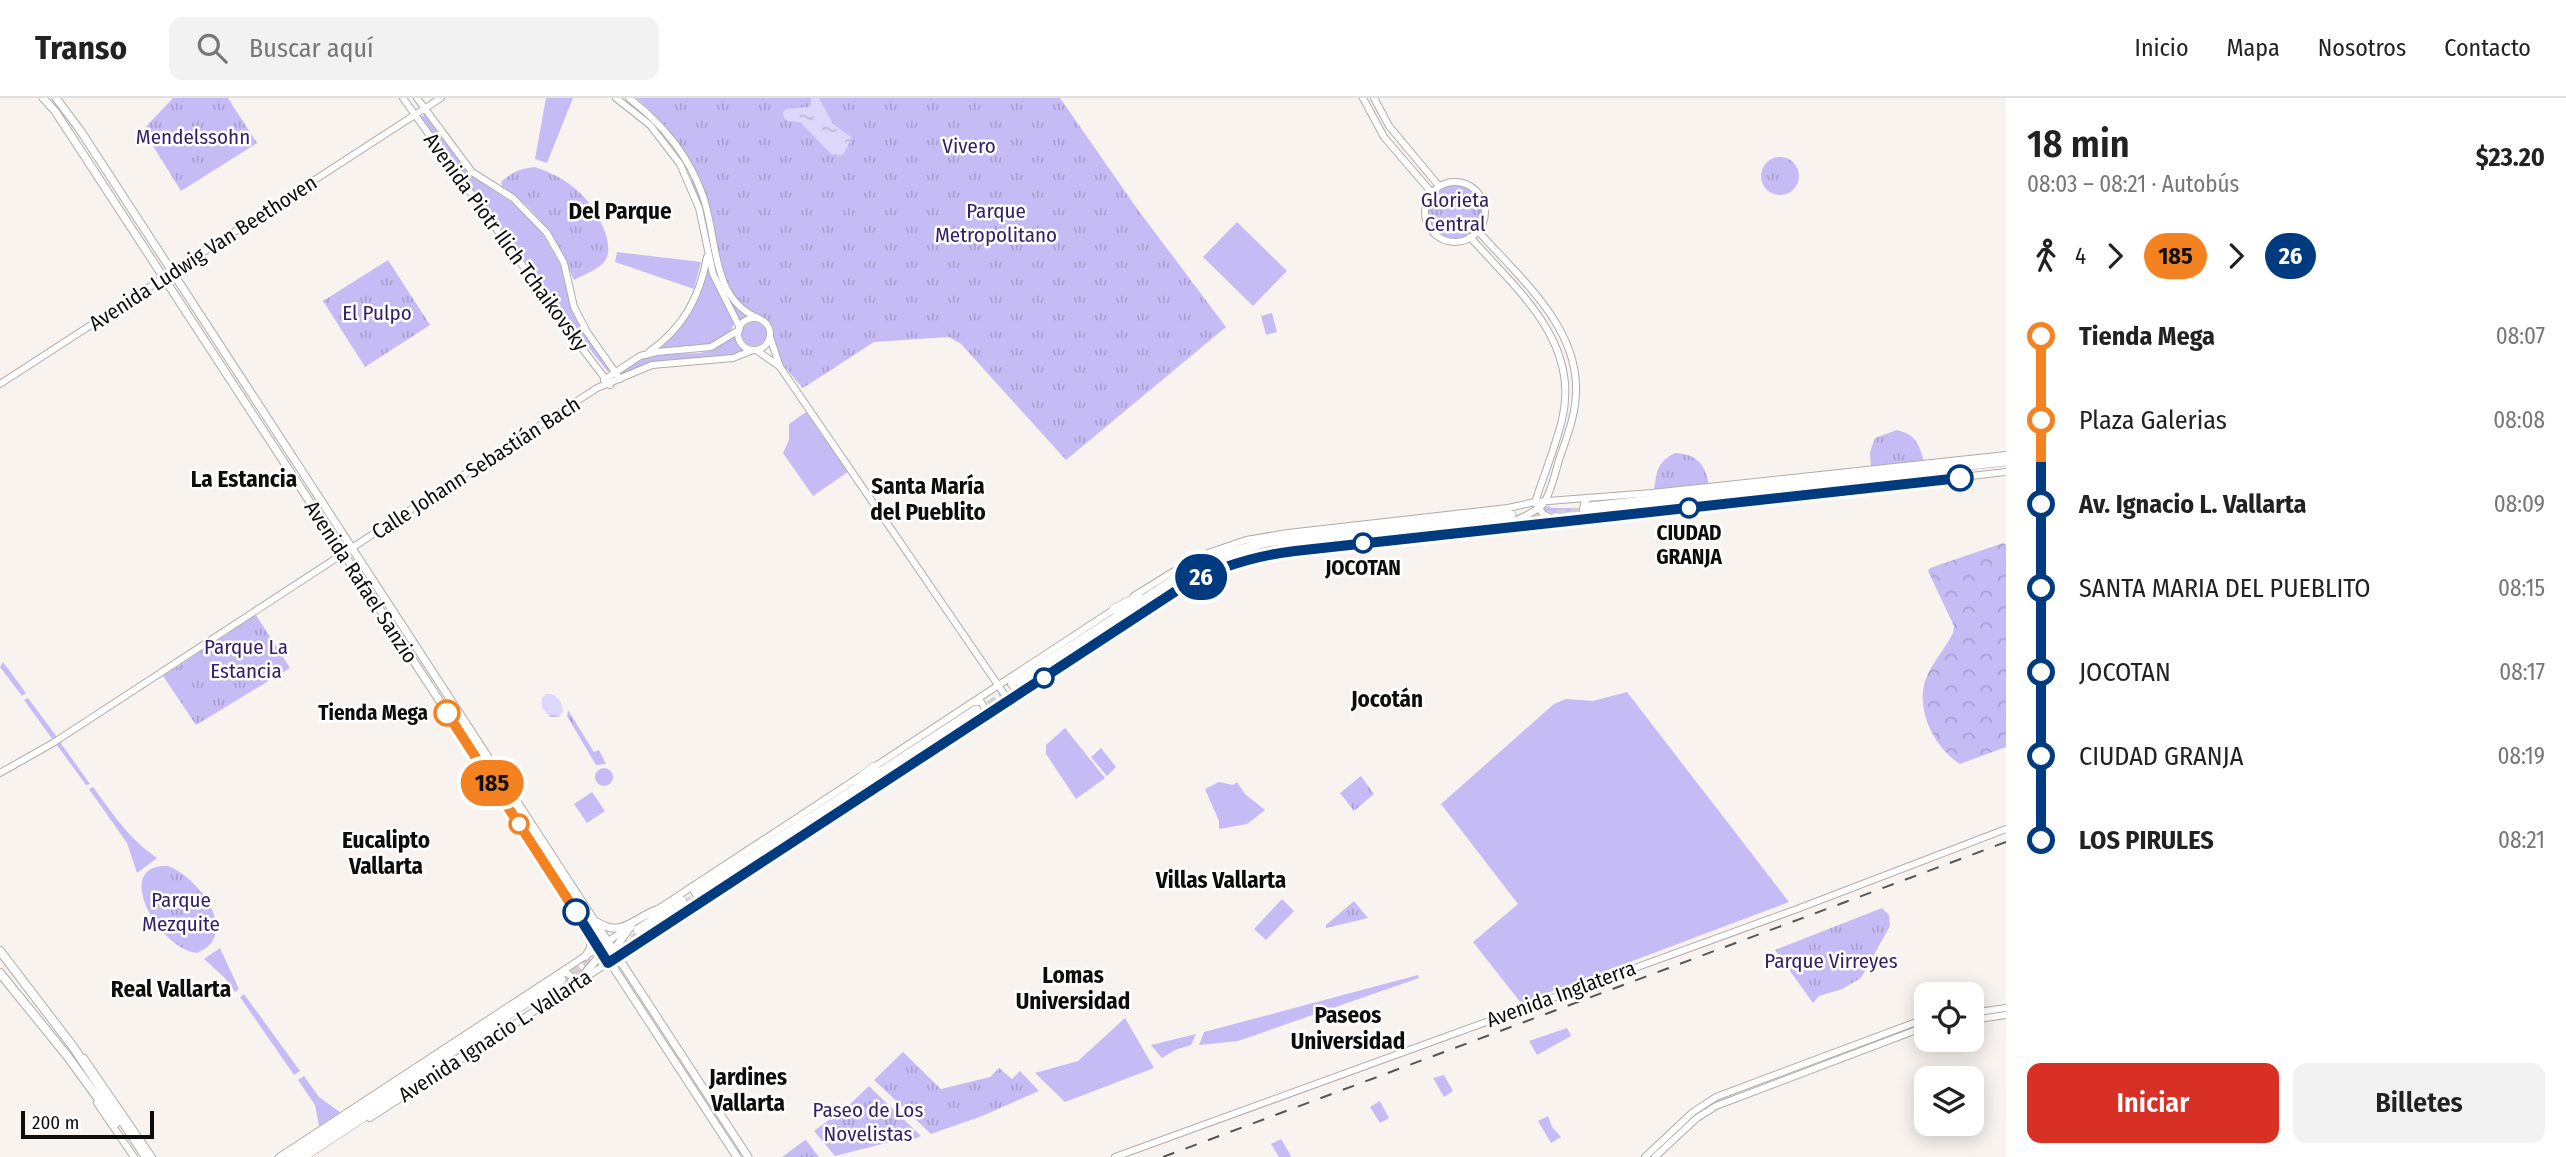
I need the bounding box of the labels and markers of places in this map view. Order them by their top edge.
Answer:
unlabelled marker [1947,465,1973,491]
marker: CIUDAD GRANJA [1679,498,1699,518]
place label: CIUDAD GRANJA [1656,520,1722,570]
marker: JOCOTAN [1353,533,1373,553]
place label: JOCOTAN [1324,555,1401,581]
unlabelled marker [1034,668,1054,688]
place label: Tienda Mega [318,700,428,726]
marker: Tienda Mega [434,700,460,726]
unlabelled marker [509,814,529,834]
unlabelled marker [563,899,589,925]

